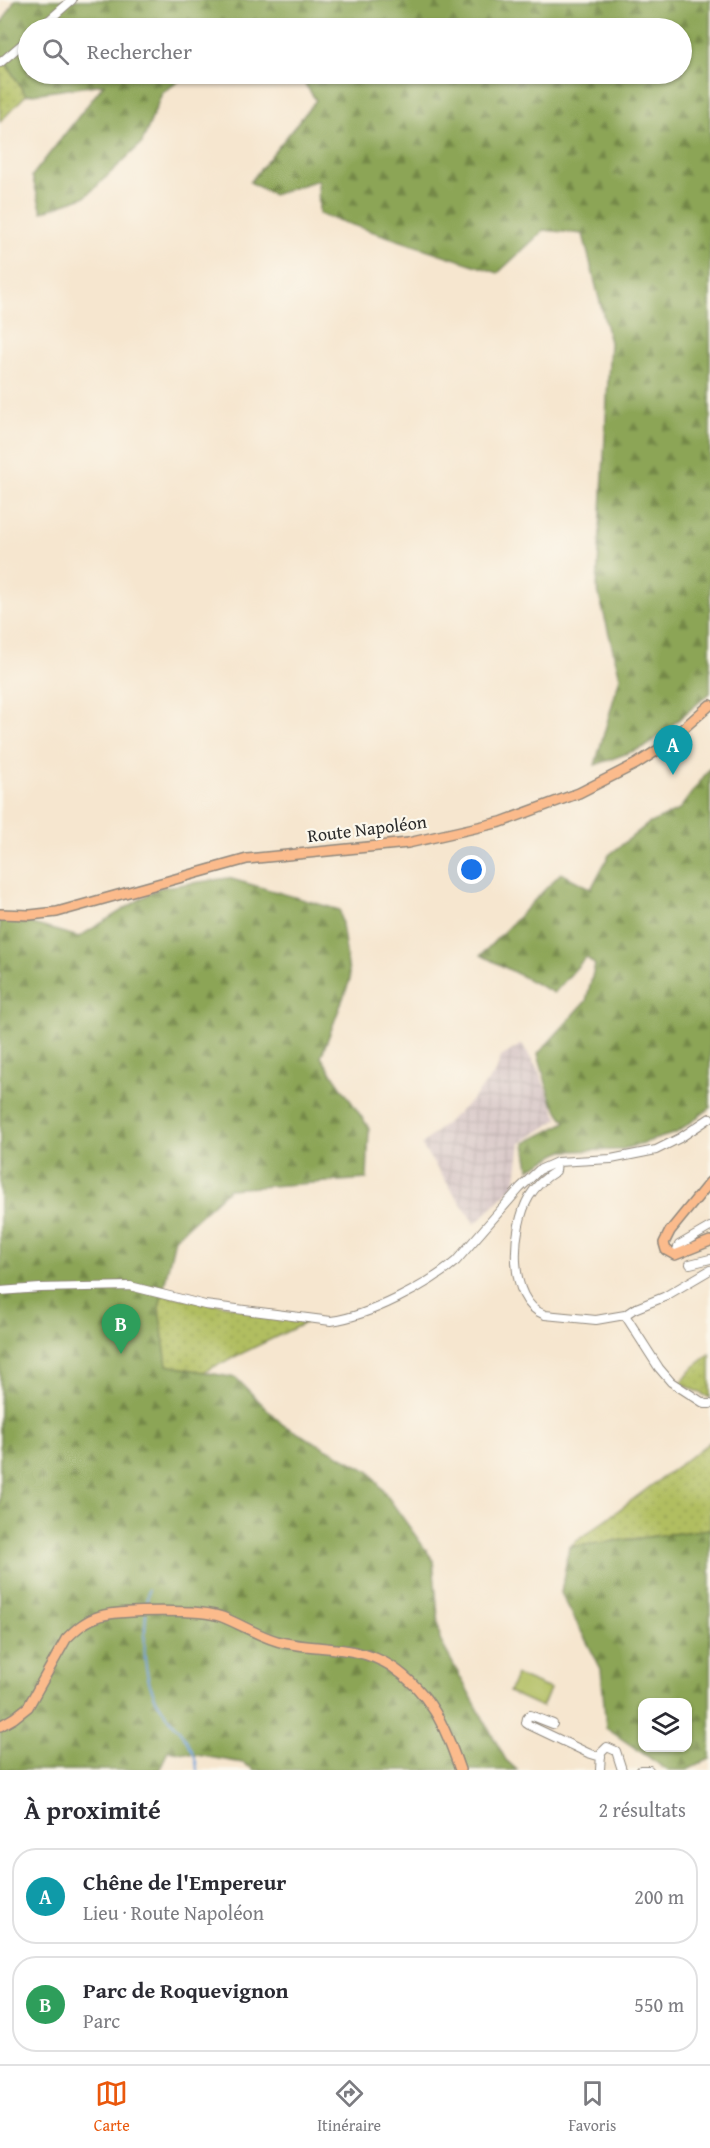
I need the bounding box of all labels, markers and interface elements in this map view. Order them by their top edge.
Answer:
search box [18,18,692,84]
icon: search [39,35,72,68]
text: Rechercher [87,35,192,67]
pin: A [654,726,692,775]
street label: Route Napoléon [306,808,428,849]
your location [457,855,486,884]
pin: B [102,1304,140,1354]
map controls [638,1698,692,1752]
button: layers [638,1698,692,1752]
text: À proximité [24,1790,161,1829]
text: 2 résultats [598,1795,686,1824]
text: Chêne de l'Empereur [83,1866,286,1898]
text: A [39,1882,52,1911]
text: 200 m [634,1882,684,1911]
text: Lieu · Route Napoléon [83,1898,264,1927]
text: Parc de Roquevignon [83,1974,289,2006]
text: B [39,1990,52,2019]
text: 550 m [634,1990,684,2019]
text: Parc [83,2006,120,2035]
tab: Carte [94,2077,130,2137]
tab: Itinéraire [317,2077,381,2137]
tab: Favoris [569,2077,616,2137]

